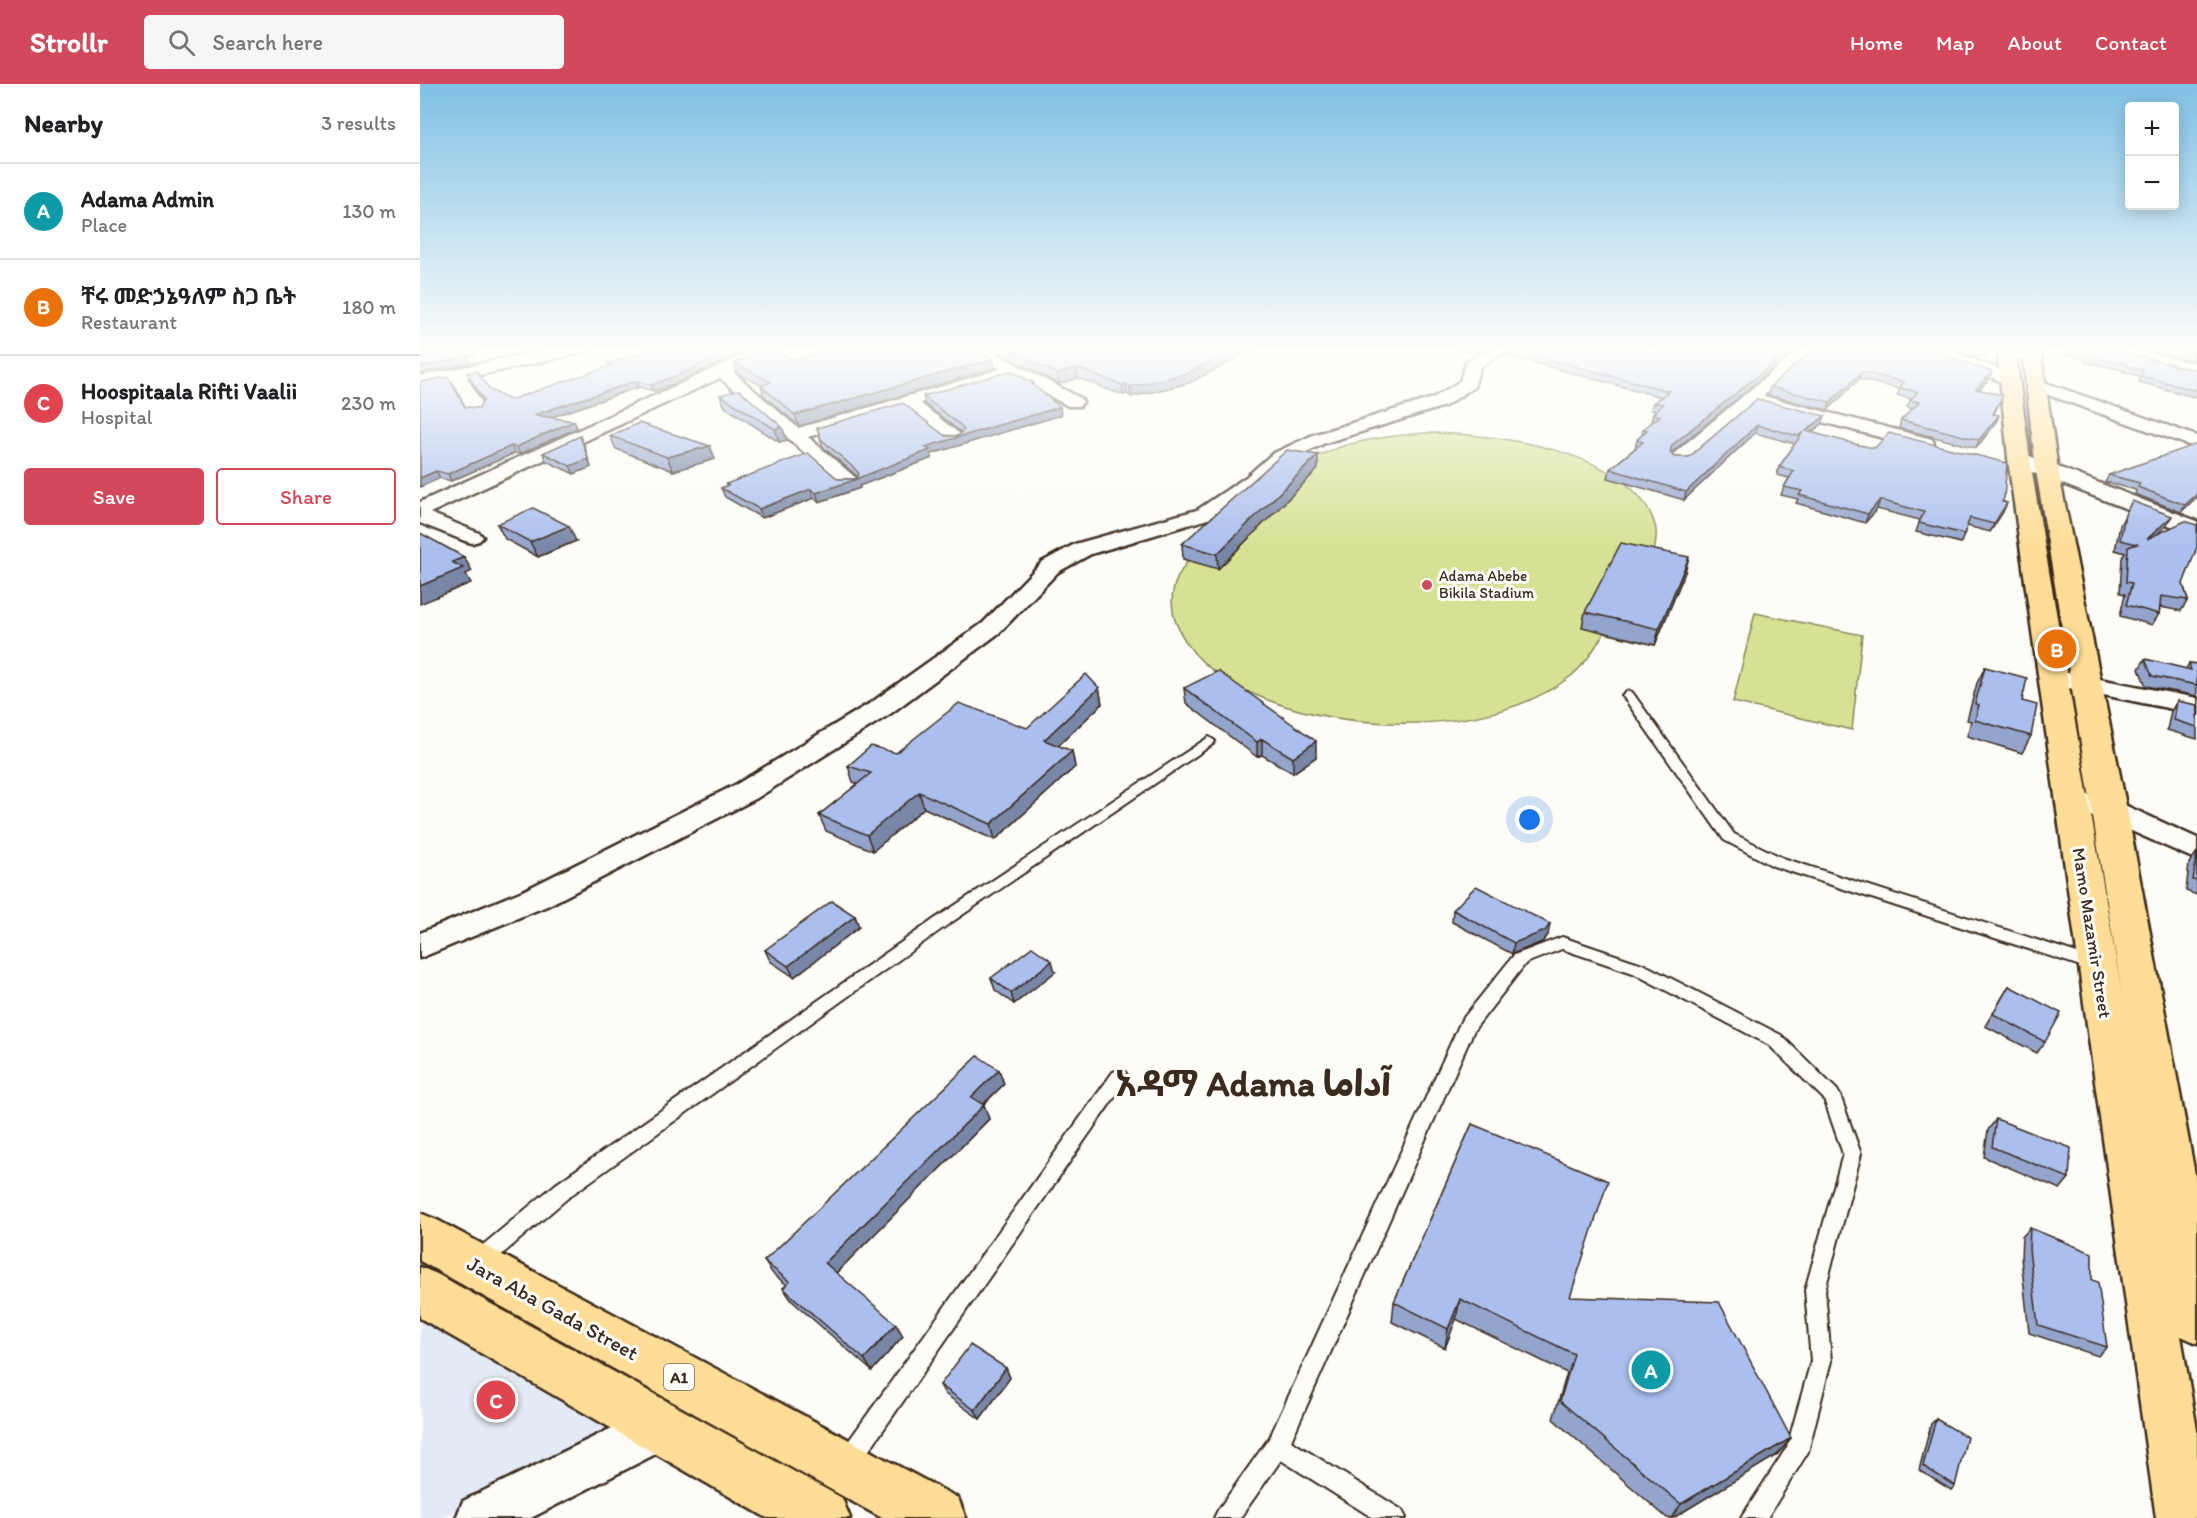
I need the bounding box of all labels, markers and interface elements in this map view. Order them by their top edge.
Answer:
search box [144,15,564,69]
text: Strollr [30,25,108,59]
icon: search [165,26,198,59]
text: Search here [213,29,323,56]
text: Home [1850,30,1903,55]
text: Map [1936,30,1975,55]
text: About [2008,30,2062,55]
text: Contact [2095,30,2167,55]
map controls [2125,102,2179,210]
button: + [2125,102,2179,156]
text: Nearby [24,107,103,139]
text: 3 results [321,111,396,135]
button: − [2125,156,2179,210]
text: Adama Admin [81,186,214,213]
text: A [37,199,50,223]
text: 130 m [342,199,396,223]
text: Place [81,213,127,237]
text: ቸሩ መድኃኔዓለም ስጋ ቤት [81,283,296,310]
text: B [37,295,50,319]
text: 180 m [342,295,396,319]
text: Restaurant [81,310,177,334]
text: Hoospitaala Rifti Vaalii [81,378,297,405]
text: C [37,391,50,415]
text: 230 m [341,391,396,415]
text: Hospital [81,405,153,429]
button: Save [24,468,204,525]
button: Share [216,468,396,525]
place label: Adama Abebe Bikila Stadium [1439,567,1534,602]
marker: Adama Abebe Bikila Stadium [1420,578,1434,592]
pin: B [2038,626,2076,672]
your location [1515,805,1544,834]
street label: Mamo Mazamir Street [2068,846,2116,1020]
district label: አዳማ Adama آداما [1115,1062,1394,1105]
street label: Jara Aba Gada Street [463,1251,643,1365]
pin: A [1632,1348,1670,1392]
road number: A1 [664,1364,694,1390]
pin: C [476,1378,516,1422]

